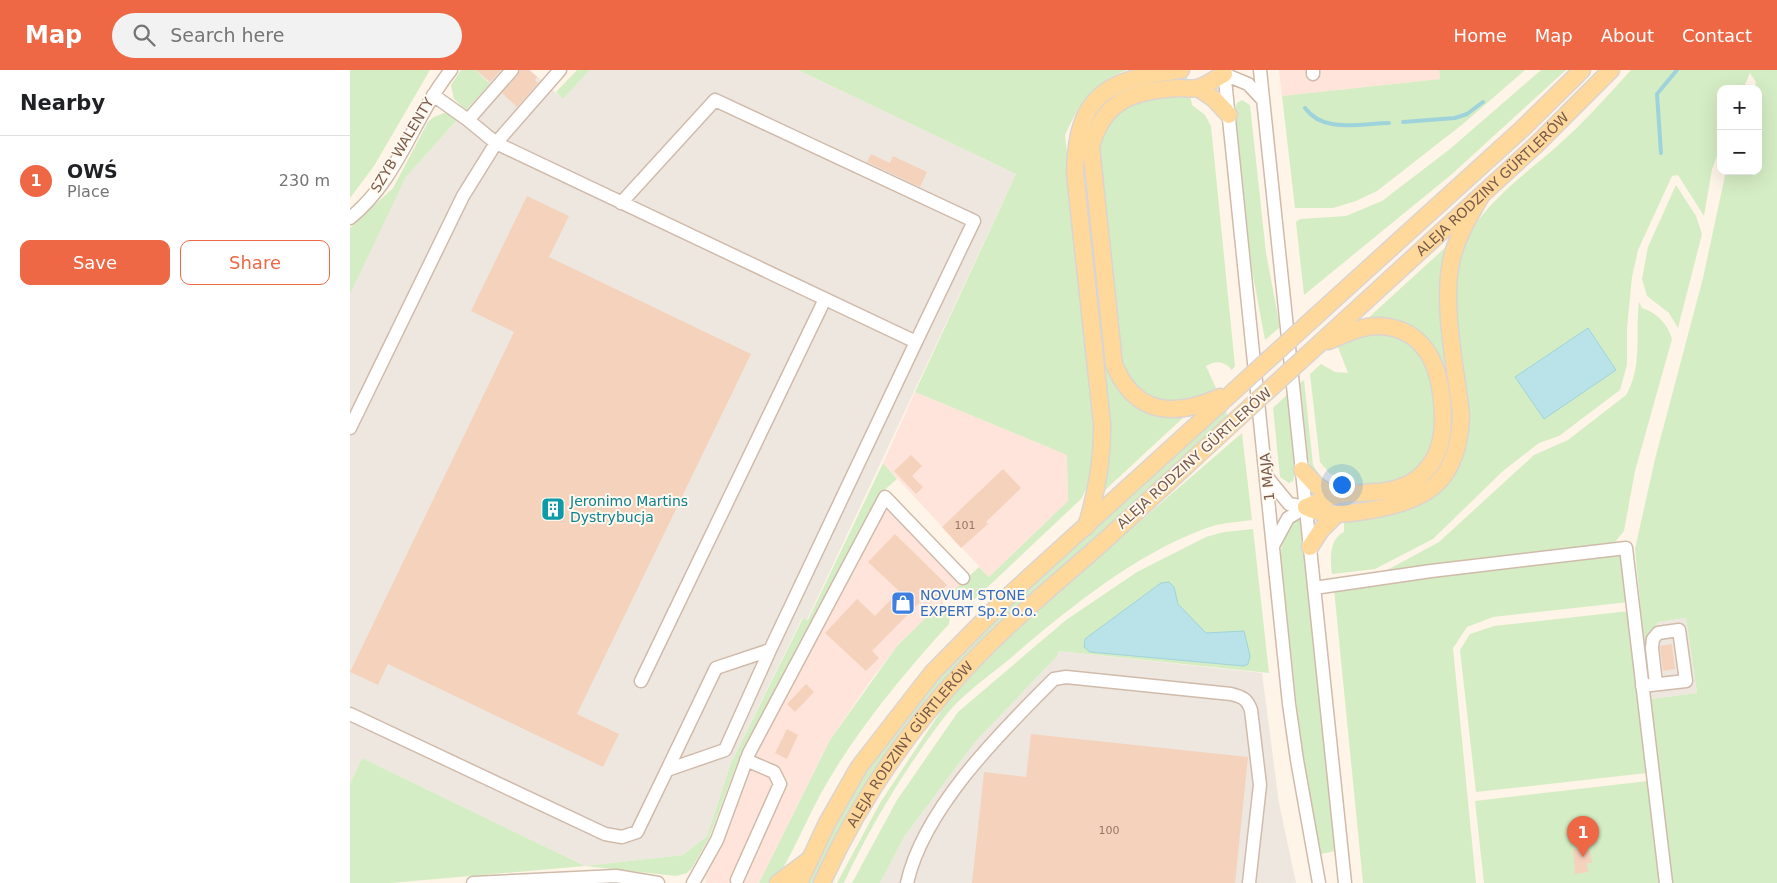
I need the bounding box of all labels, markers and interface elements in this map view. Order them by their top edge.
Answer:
search box [112,13,462,58]
text: Map [25,21,82,49]
icon: search [130,21,158,49]
text: Search here [170,24,284,46]
text: Home [1454,25,1507,46]
text: Map [1535,25,1573,46]
text: About [1601,25,1654,46]
text: Contact [1682,25,1752,46]
map controls [1717,85,1762,175]
button: + [1717,85,1762,130]
text: Nearby [20,91,105,115]
street label: SZYB WALENTY [367,94,437,195]
street label: ALEJA RODZINY GÜRTLERÓW [1413,109,1572,259]
button: − [1717,130,1762,175]
text: OWŚ [67,160,118,182]
text: 1 [30,171,42,190]
text: 230 m [279,171,330,190]
text: Place [67,182,110,201]
button: Save [20,240,170,285]
button: Share [180,240,330,285]
street label: ALEJA RODZINY GÜRTLERÓW [1113,383,1275,532]
street label: 1 MAJA [1256,452,1277,502]
your location [1329,472,1355,498]
place label: Jeronimo Martins Dystrybucja [569,493,688,525]
building icon: Jeronimo Martins Dystrybucja [540,496,566,522]
house number: 101 [955,519,976,532]
place label: NOVUM STONE EXPERT Sp.z o.o. [920,587,1037,619]
shop icon: NOVUM STONE EXPERT Sp.z o.o. [890,590,916,616]
street label: ALEJA RODZINY GÜRTLERÓW [844,658,976,830]
pin: 1 [1567,816,1599,857]
house number: 100 [1099,824,1120,837]

